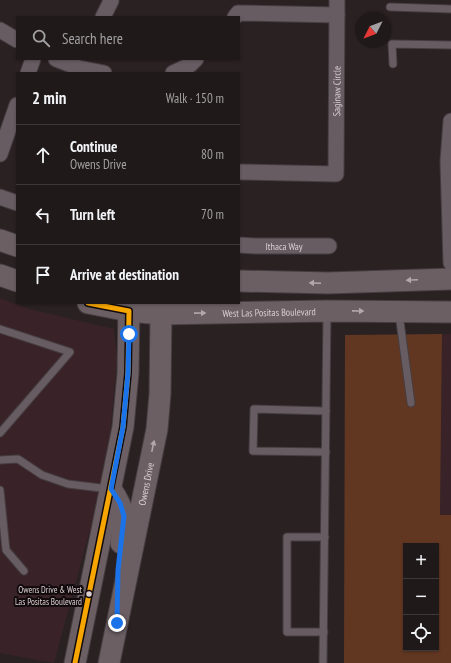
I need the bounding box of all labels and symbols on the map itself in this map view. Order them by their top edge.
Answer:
north arrow [355,12,391,48]
street label: Saginaw Circle [330,66,344,116]
street label: Ithaca Way [265,240,303,253]
one-way arrow [405,277,418,283]
one-way arrow [308,280,321,286]
street label: West Las Positas Boulevard [222,305,316,320]
one-way arrow [352,308,365,314]
one-way arrow [194,310,207,316]
route start [120,325,138,343]
one-way arrow [151,440,157,453]
street label: Owens Drive [136,461,157,506]
place label: Owens Drive & West Las Positas Boulevard [15,584,83,607]
marker: Owens Drive & West Las Positas Boulevard [84,589,94,599]
route end [108,614,126,632]

